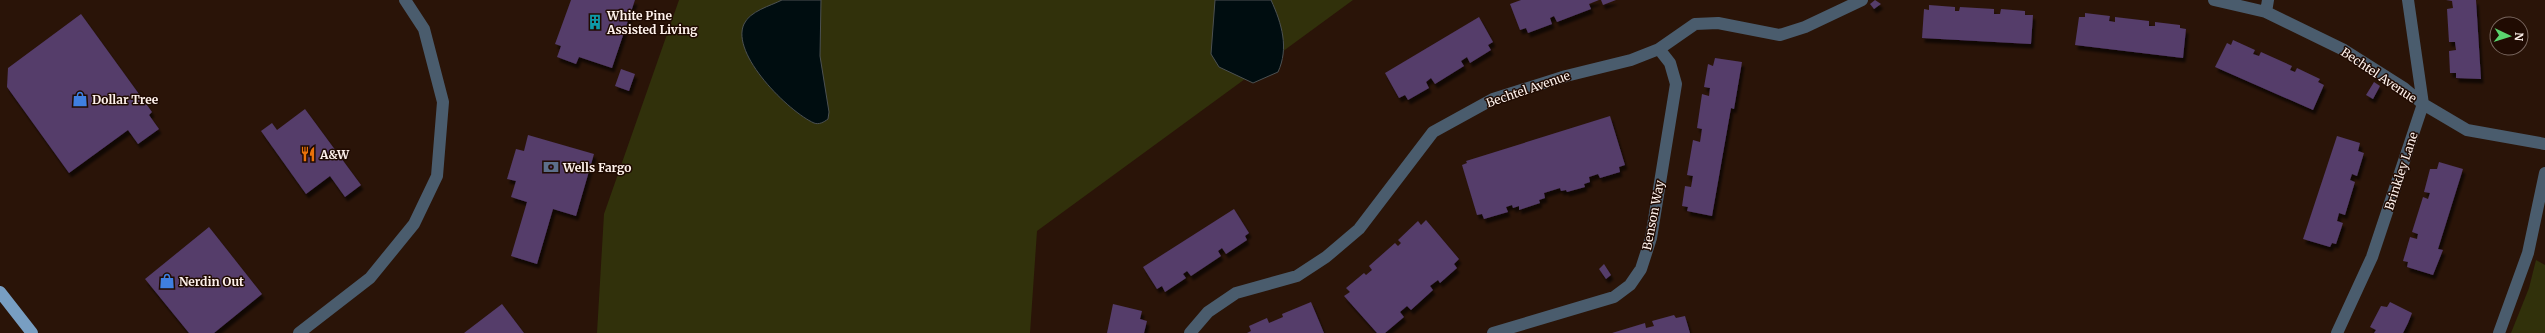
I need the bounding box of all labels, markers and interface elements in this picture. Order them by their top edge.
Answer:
place label: White Pine Assisted Living [606,8,698,37]
building icon: White Pine Assisted Living [586,13,604,31]
north arrow [2489,16,2529,56]
text: N [2512,32,2526,42]
street label: Bechtel Avenue [2338,44,2420,106]
street label: Bechtel Avenue [1484,68,1572,110]
shop icon: Dollar Tree [71,90,89,108]
place label: Dollar Tree [92,92,159,107]
street label: Brinkley Lane [2381,130,2421,212]
restaurant icon: A&W [299,145,317,163]
place label: A&W [319,147,350,162]
bank icon: Wells Fargo [542,158,560,176]
place label: Wells Fargo [562,160,632,175]
street label: Benson Way [1639,179,1667,251]
shop icon: Nerdin Out [158,272,176,290]
place label: Nerdin Out [179,274,244,289]

